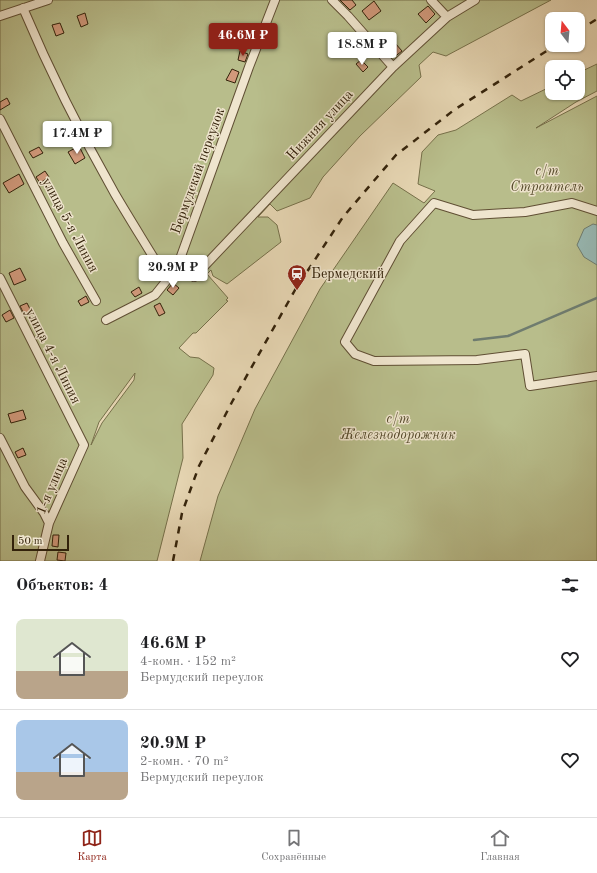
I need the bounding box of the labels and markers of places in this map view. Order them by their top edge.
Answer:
pin: 46.6M ₽ [206,23,280,57]
pin: 18.8M ₽ [325,32,399,66]
pin: 17.4M ₽ [40,121,114,155]
pin: 20.9M ₽ [136,255,210,289]
station icon: Бермедский [286,263,308,291]
place label: Бермедский [311,267,384,281]

